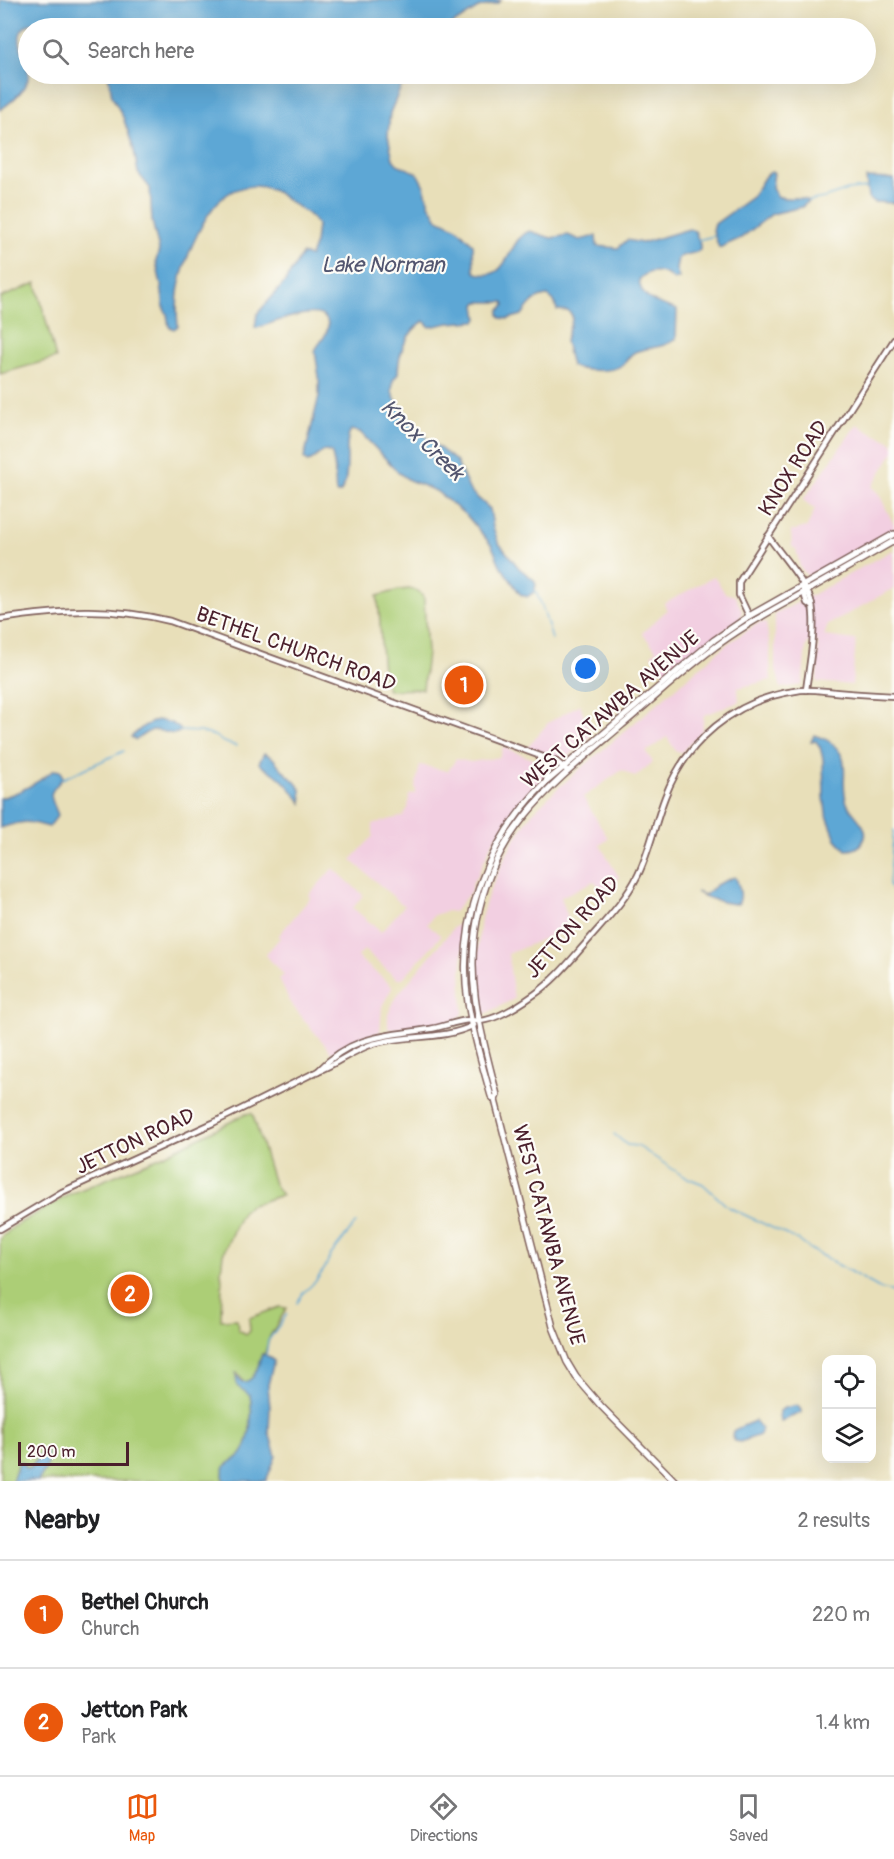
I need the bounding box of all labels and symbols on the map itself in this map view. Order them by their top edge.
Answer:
water label: Lake Norman [321,251,446,279]
water label: Knox Creek [375,393,471,488]
street label: KNOX ROAD [752,415,834,521]
street label: BETHEL CHURCH ROAD [192,601,399,698]
street label: WEST CATAWBA AVENUE [516,625,705,794]
your location [571,654,600,683]
pin: 1 [444,662,484,708]
street label: JETTON ROAD [519,870,625,984]
street label: JETTON ROAD [71,1102,199,1181]
street label: WEST CATAWBA AVENUE [506,1122,591,1349]
pin: 2 [110,1272,150,1316]
scale bar [18,1439,129,1466]

